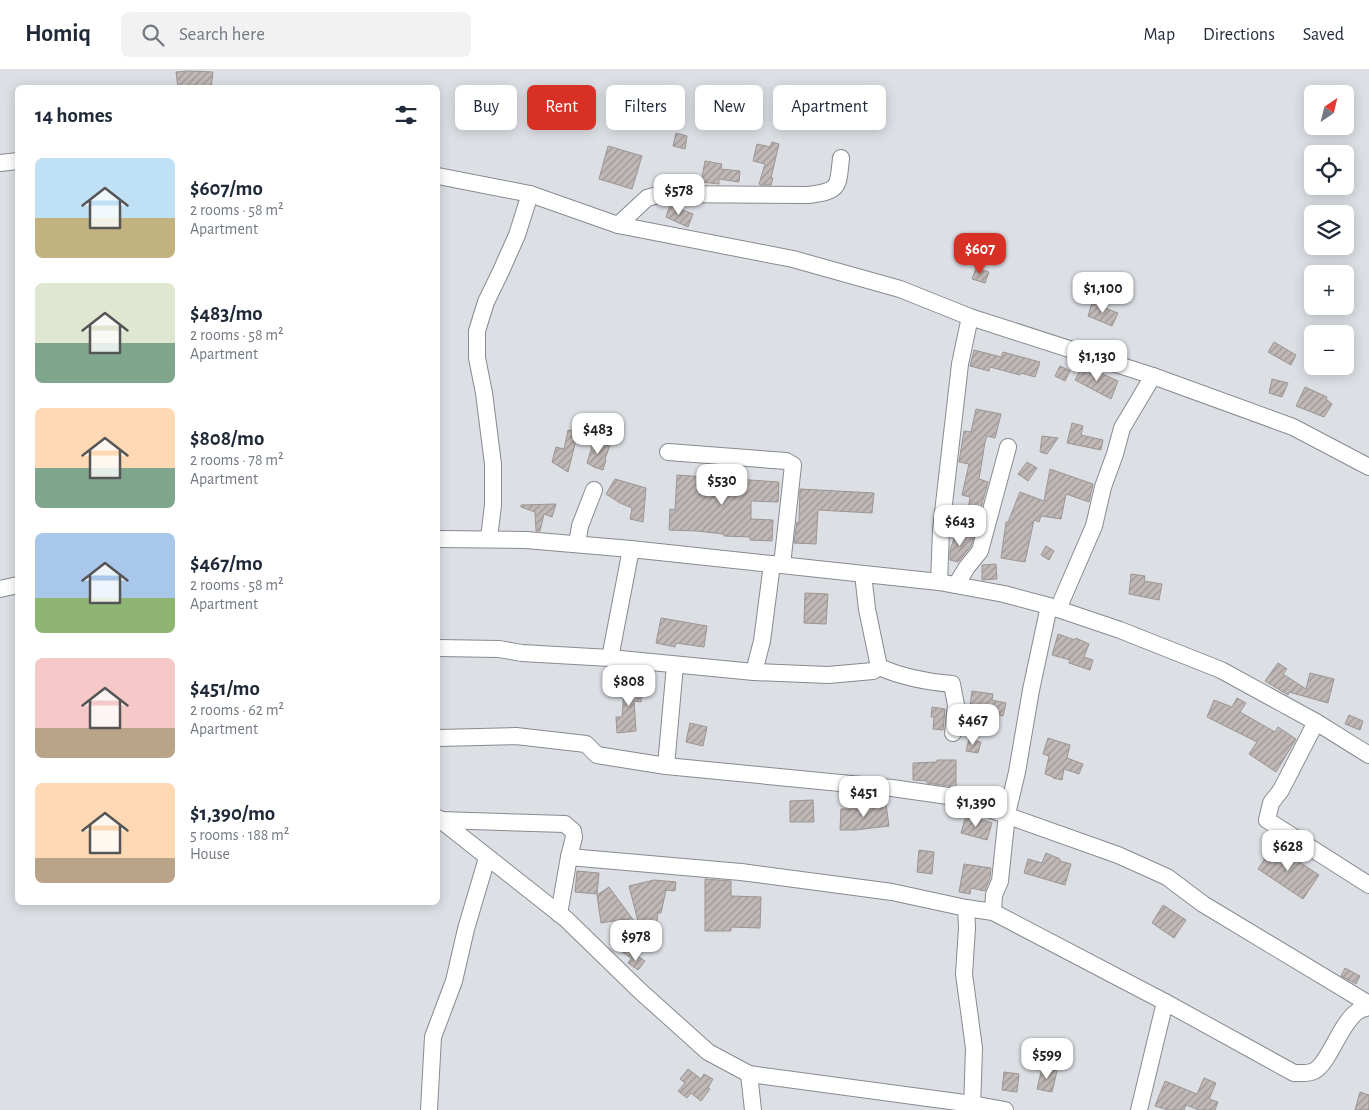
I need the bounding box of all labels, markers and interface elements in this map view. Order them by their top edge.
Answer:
search box [121,12,471,57]
icon: search [139,21,167,49]
text: Homiq [25,22,91,46]
text: Search here [179,25,265,44]
text: Map [1144,26,1175,44]
text: Directions [1203,26,1275,44]
text: Saved [1303,26,1344,44]
chip: Buy [455,85,517,130]
chip: Rent [527,85,596,130]
chip: Filters [606,85,685,130]
chip: New [695,85,763,130]
chip: Apartment [773,85,886,130]
north arrow [1304,85,1354,135]
map controls [1304,85,1354,375]
icon: filters [392,101,420,129]
text: 14 homes [35,105,113,126]
button: locate [1304,145,1354,195]
pin: $578 [649,174,709,216]
icon: home [75,178,135,238]
text: $607/mo [190,178,263,199]
text: $578 [665,182,693,198]
text: 2 rooms · 58 m² [190,202,284,218]
button: layers [1304,205,1354,255]
text: Apartment [190,221,258,237]
pin: $607 [950,232,1010,275]
text: $607 [965,241,995,257]
button: + [1304,265,1354,315]
pin: $1,100 [1062,272,1144,314]
text: $1,100 [1083,280,1123,296]
icon: home [75,303,135,363]
text: $483/mo [190,303,263,324]
button: − [1304,325,1354,375]
text: 2 rooms · 58 m² [190,327,284,343]
pin: $1,130 [1056,340,1138,382]
text: Apartment [190,346,258,362]
text: $1,130 [1078,348,1116,364]
pin: $483 [568,412,628,455]
text: $483 [583,421,613,437]
icon: home [75,428,135,488]
text: $808/mo [190,428,264,449]
text: 2 rooms · 78 m² [190,452,284,468]
pin: $530 [692,464,752,506]
text: Apartment [190,471,258,487]
text: $530 [707,472,737,488]
pin: $643 [930,504,990,547]
text: $643 [945,513,975,529]
icon: home [75,553,135,613]
text: $467/mo [190,553,263,574]
text: 2 rooms · 58 m² [190,577,284,593]
text: Apartment [190,596,258,612]
pin: $808 [599,664,659,707]
text: $808 [613,673,645,689]
icon: home [75,678,135,738]
text: $451/mo [190,678,260,699]
text: 2 rooms · 62 m² [190,702,284,718]
pin: $467 [943,704,1003,746]
text: $467 [958,712,988,728]
text: Apartment [190,721,258,737]
pin: $451 [834,776,894,818]
text: $451 [850,784,878,800]
pin: $1,390 [935,786,1017,828]
text: $1,390 [956,794,996,810]
icon: home [75,803,135,863]
text: $1,390/mo [190,803,275,824]
text: 5 rooms · 188 m² [190,827,289,843]
pin: $628 [1258,830,1318,872]
text: $628 [1273,838,1303,854]
text: House [190,846,230,862]
pin: $978 [606,920,666,962]
text: $978 [621,928,651,944]
pin: $599 [1017,1038,1077,1080]
text: $599 [1032,1046,1062,1062]

